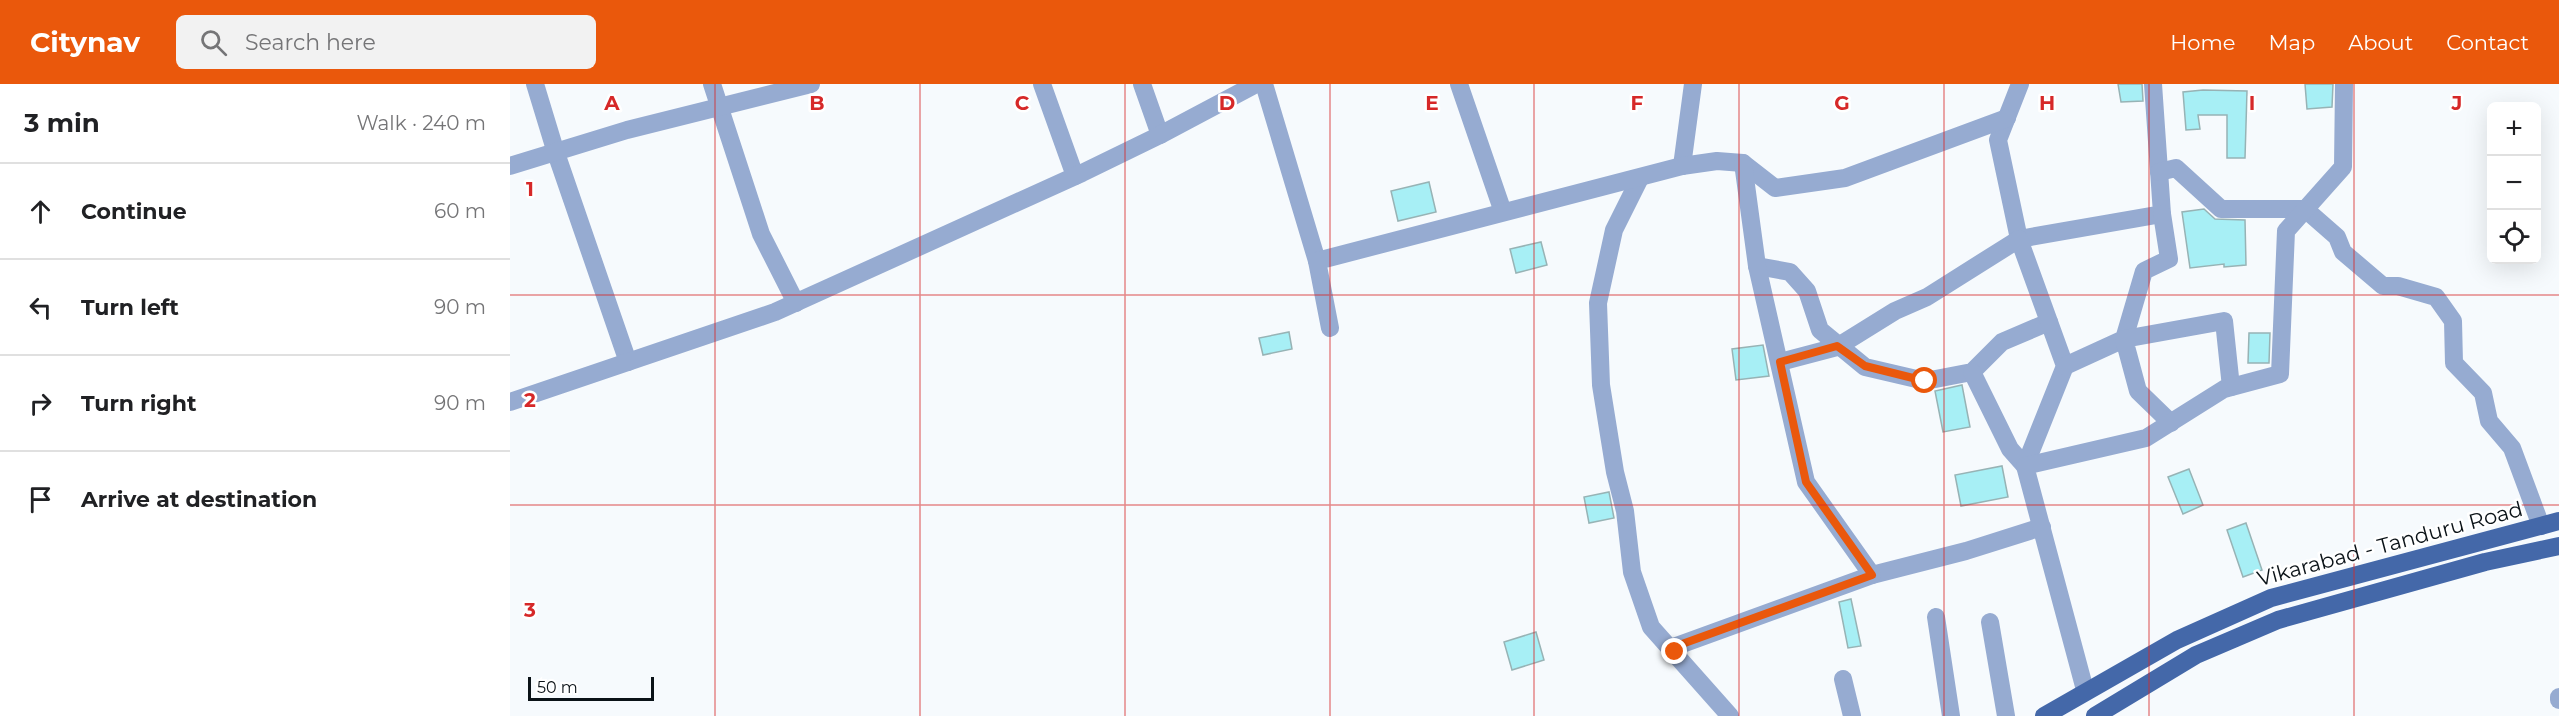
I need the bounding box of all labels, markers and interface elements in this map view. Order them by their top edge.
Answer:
search box [176,15,596,69]
text: Citynav [30,25,140,59]
icon: search [197,26,230,59]
text: Search here [245,29,376,56]
text: Home [2170,30,2235,55]
text: Map [2268,30,2315,55]
text: About [2348,30,2413,55]
text: Contact [2446,30,2529,55]
text: A [603,91,620,115]
text: B [809,91,825,115]
text: C [1015,91,1030,115]
text: D [1219,91,1235,115]
text: E [1425,91,1439,115]
text: F [1631,91,1644,115]
text: G [1834,91,1850,115]
text: H [2039,91,2055,115]
text: I [2249,91,2255,115]
text: J [2451,91,2462,115]
map controls [2487,102,2541,264]
button: + [2487,102,2541,156]
text: 3 min [24,107,100,139]
text: Walk · 240 m [356,111,486,135]
button: − [2487,156,2541,210]
text: 1 [526,177,534,201]
icon: ahead [24,195,57,228]
text: Continue [81,198,187,225]
text: 60 m [434,199,486,223]
button: locate [2487,210,2541,264]
icon: left [24,291,57,324]
text: Turn left [81,294,179,321]
text: 90 m [434,295,486,319]
route start [1911,367,1937,393]
icon: right [24,387,57,420]
text: 2 [524,388,536,412]
text: Turn right [81,390,196,417]
text: 90 m [434,391,486,415]
icon: arrive [24,483,57,516]
text: Arrive at destination [81,486,317,513]
street label: Vikarabad - Tanduru Road [2254,496,2525,591]
text: 3 [523,598,536,622]
route end [1661,638,1687,664]
scale bar [528,674,654,702]
text: 50 m [537,678,578,697]

